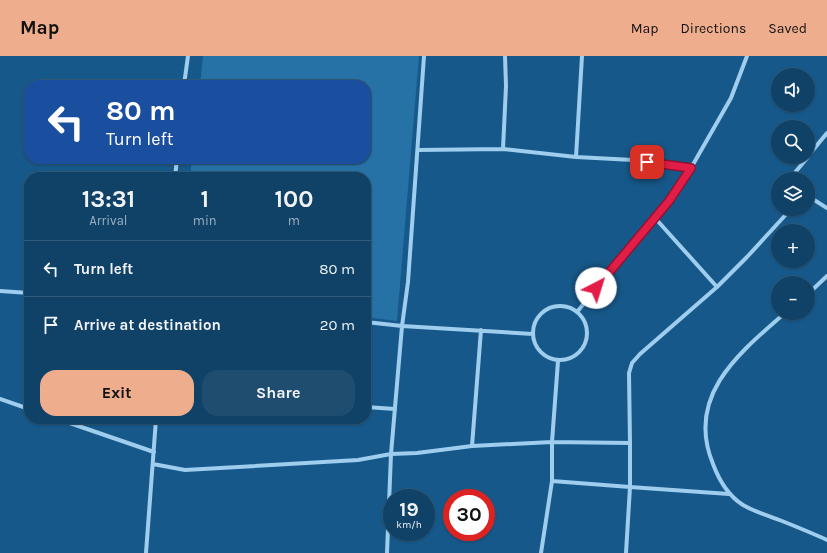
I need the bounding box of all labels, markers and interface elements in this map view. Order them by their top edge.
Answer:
text: Map [20,17,59,39]
text: Map [631,20,659,37]
text: Directions [681,20,746,37]
text: Saved [768,20,807,37]
map controls [771,68,815,320]
button: sound [771,68,815,112]
text: 80 m [106,94,175,127]
icon: left [40,96,92,148]
button: search [771,120,815,164]
text: Turn left [106,128,174,150]
pin [630,145,664,179]
icon: arrive [636,151,658,173]
button: layers [771,172,815,216]
text: 13:31 [82,185,135,213]
text: 1 [200,185,209,213]
text: 100 [274,185,313,213]
text: Arrival [89,213,127,228]
text: min [193,213,217,228]
text: m [288,213,300,228]
button: + [771,224,815,268]
icon: left [40,258,62,280]
text: Turn left [74,260,133,278]
text: 80 m [319,260,355,278]
position arrow [575,267,617,309]
button: − [771,276,815,320]
icon: arrive [40,314,62,336]
text: Arrive at destination [74,316,221,334]
text: 20 m [320,316,355,334]
button: Exit [40,370,194,416]
button: Share [202,370,355,416]
speed limit sign: 30 [443,489,495,541]
text: 19 [399,498,419,521]
text: km/h [396,519,422,531]

